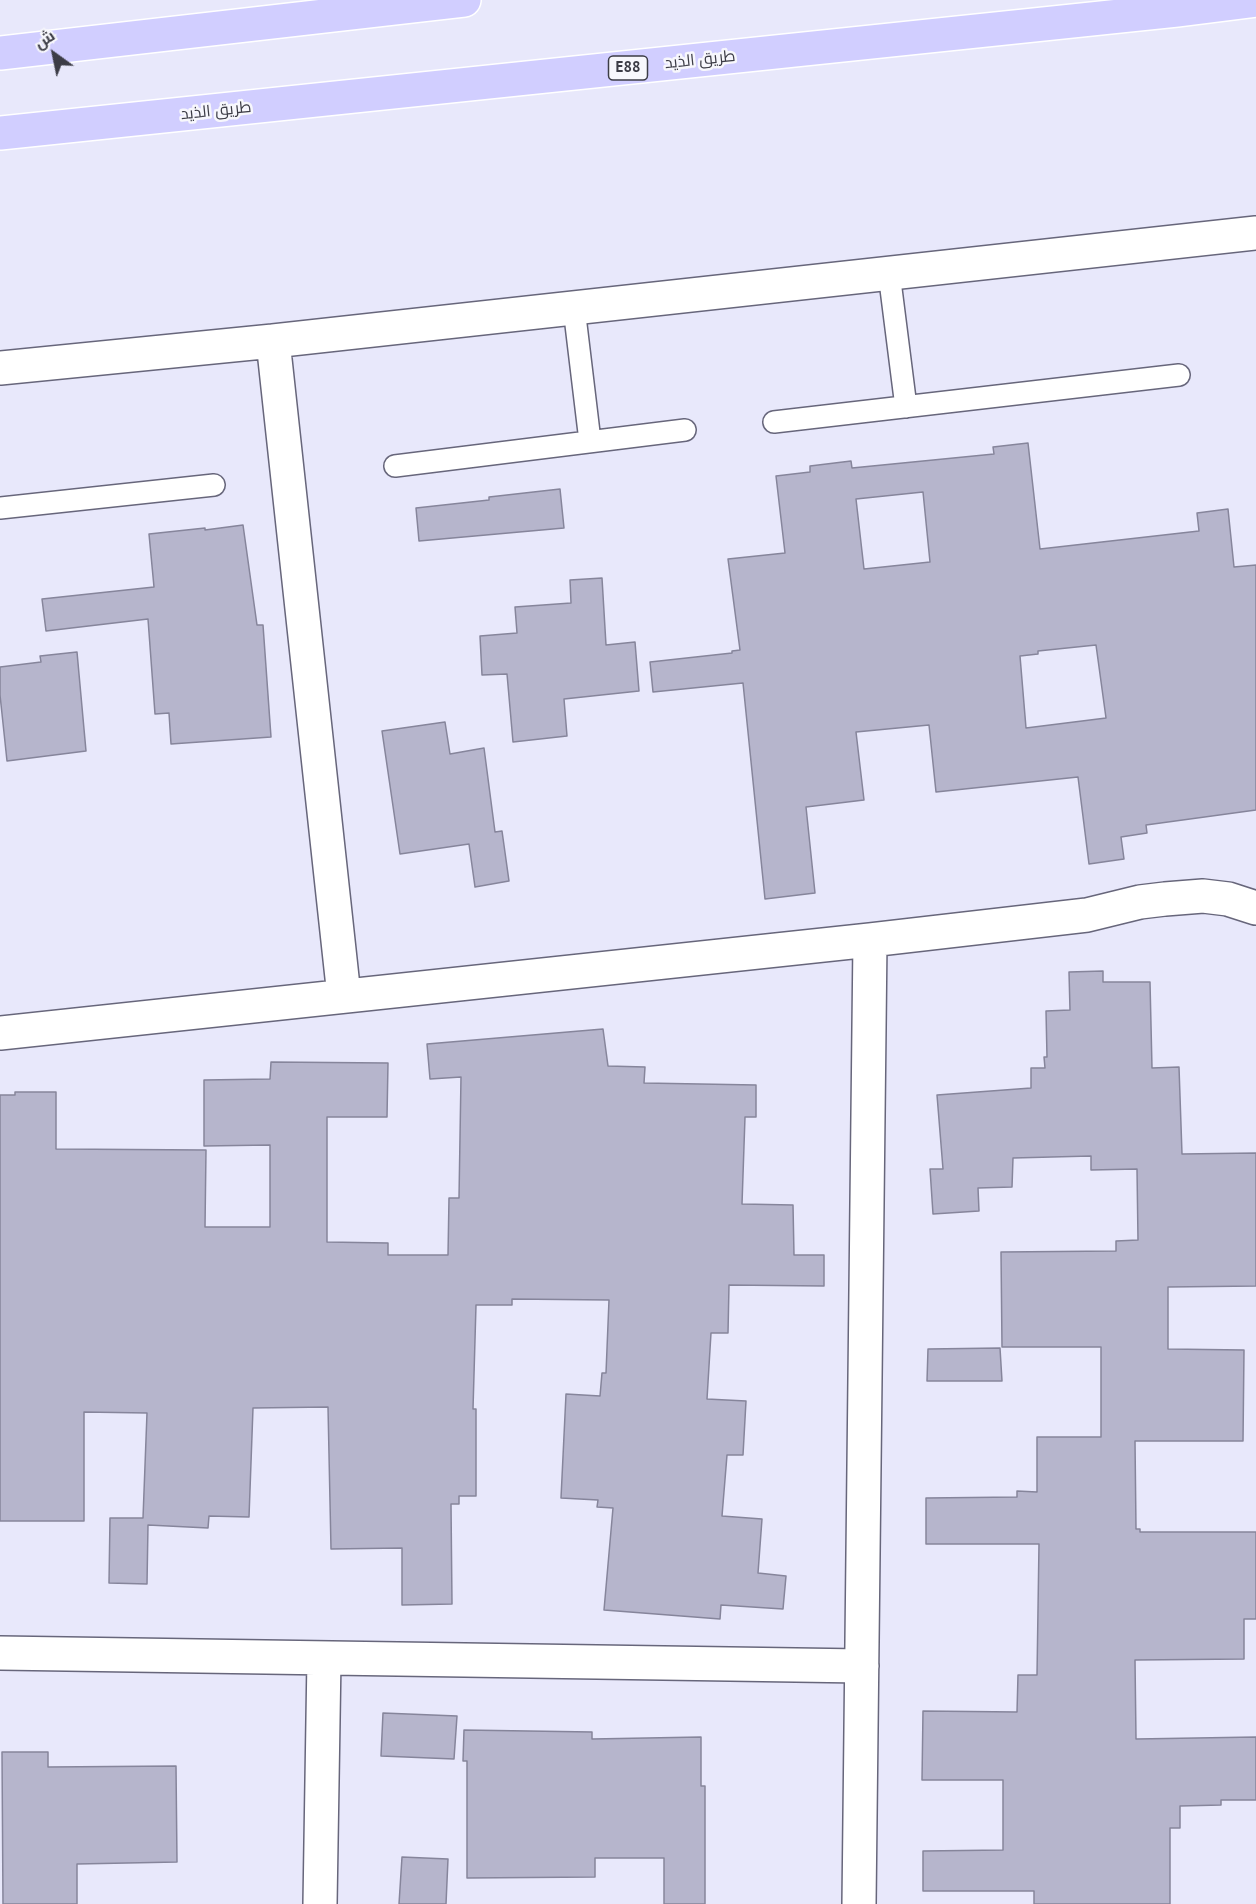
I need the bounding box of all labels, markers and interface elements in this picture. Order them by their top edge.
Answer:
north arrow [24,24,84,84]
text: ش [30,25,58,53]
street label: طريق الذيد [664,47,736,73]
road number: E88 [608,56,648,80]
street label: طريق الذيد [180,98,252,124]

